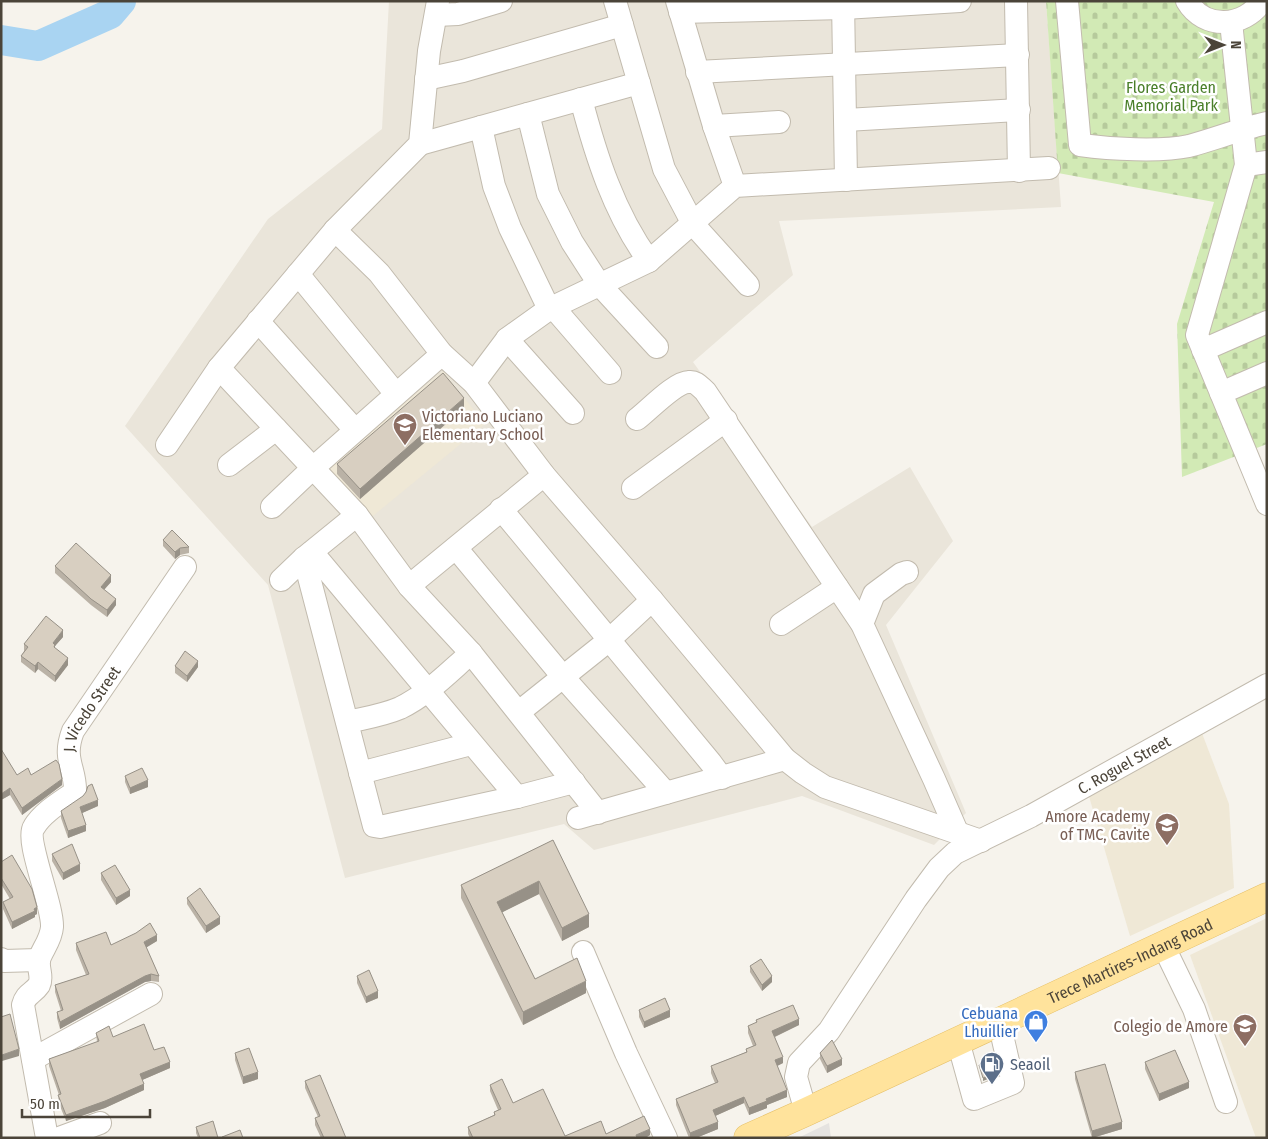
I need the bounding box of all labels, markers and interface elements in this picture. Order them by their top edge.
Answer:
north arrow [1198,20,1248,70]
text: N [1227,41,1244,49]
park label: Flores Garden Memorial Park [1124,78,1218,115]
place label: Victoriano Luciano Elementary School [422,407,544,444]
school or university icon: Victoriano Luciano Elementary School [392,412,418,446]
street label: J. Vicedo Street [60,662,125,752]
street label: C. Roguel Street [1074,731,1175,798]
place label: Amore Academy of TMC, Cavite [1045,807,1151,844]
school or university icon: Amore Academy of TMC, Cavite [1154,812,1180,846]
street label: Trece Martires-Indang Road [1045,915,1216,1008]
place label: Cebuana Lhuillier [961,1004,1018,1041]
shop icon: Cebuana Lhuillier [1023,1009,1049,1043]
school or university icon: Colegio de Amore [1232,1013,1258,1047]
place label: Colegio de Amore [1114,1017,1228,1036]
fuel station icon: Seaoil [979,1051,1005,1085]
place label: Seaoil [1010,1055,1050,1074]
scale bar [22,1086,150,1118]
text: 50 m [30,1095,60,1113]

